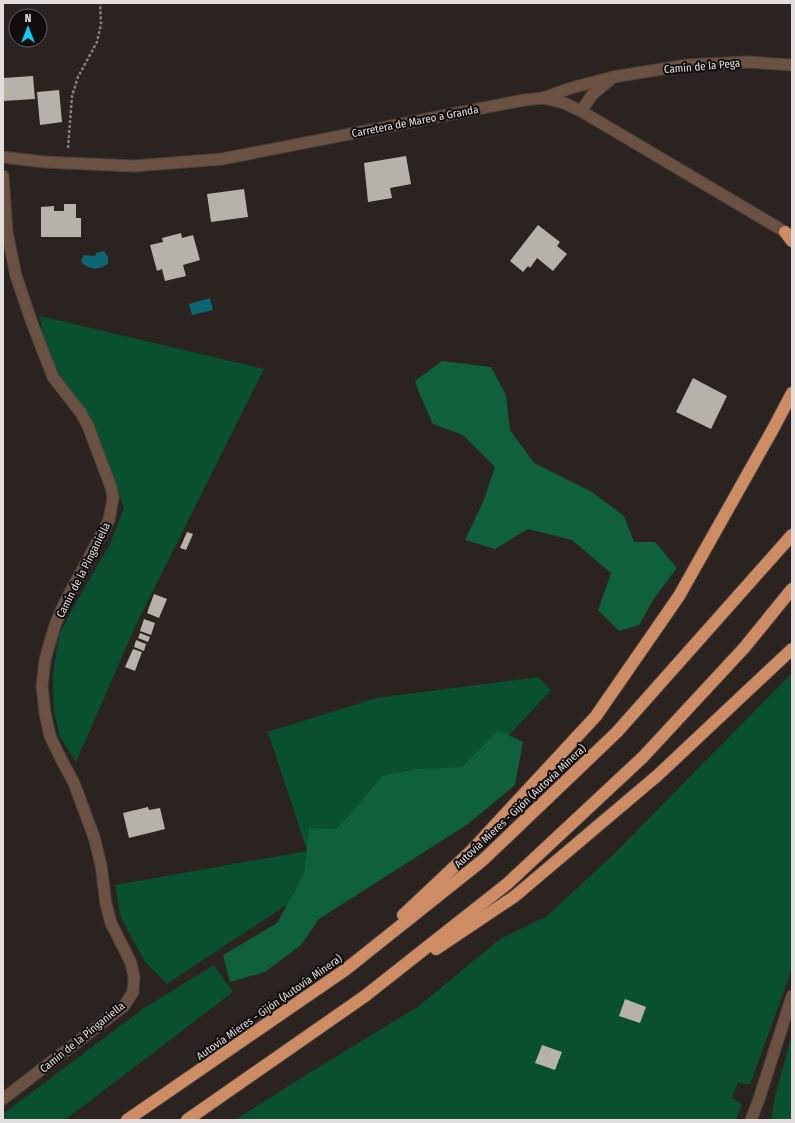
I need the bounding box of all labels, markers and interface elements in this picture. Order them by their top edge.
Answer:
north arrow [8,8,48,48]
text: N [25,12,31,25]
street label: Camín de la Pega [663,57,741,76]
street label: Carretera de Mareo a Granda [351,103,480,140]
street label: Camín de la Pinganiella [54,520,113,620]
street label: Autovía Mieres - Gijón (Autovía Minera) [452,742,589,871]
street label: Autovía Mieres - Gijón (Autovía Minera) [194,952,345,1063]
street label: Camín de la Pinganiella [37,999,127,1075]

